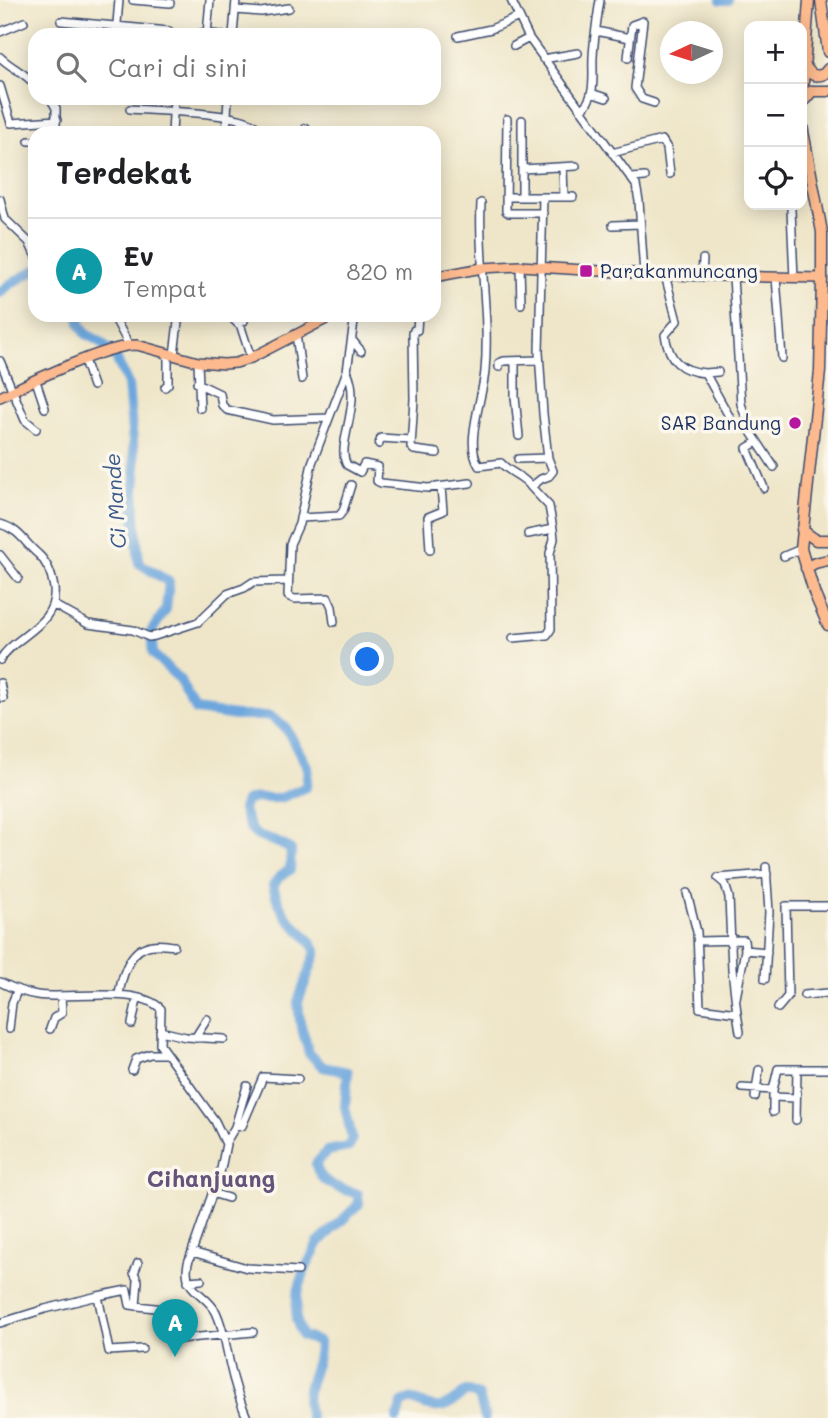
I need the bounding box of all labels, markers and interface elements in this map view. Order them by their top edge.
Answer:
north arrow [660,21,723,84]
map controls [744,21,807,210]
button: + [744,21,807,84]
search box [28,28,441,105]
icon: search [52,48,90,86]
text: Cari di sini [108,50,248,84]
button: − [744,84,807,147]
button: locate [744,147,807,210]
text: Terdekat [56,152,192,192]
text: Ev [123,239,154,273]
text: A [71,256,87,286]
text: 820 m [346,256,413,286]
place label: Parakanmuncang [600,258,758,283]
marker: Parakanmuncang [578,263,594,279]
text: Tempat [123,273,207,303]
place label: SAR Bandung [661,410,781,435]
marker: SAR Bandung [787,415,803,431]
water label: Ci Mande [98,452,131,550]
your location [350,642,384,676]
district label: Cihanjuang [147,1163,275,1193]
pin: A [152,1299,198,1357]

